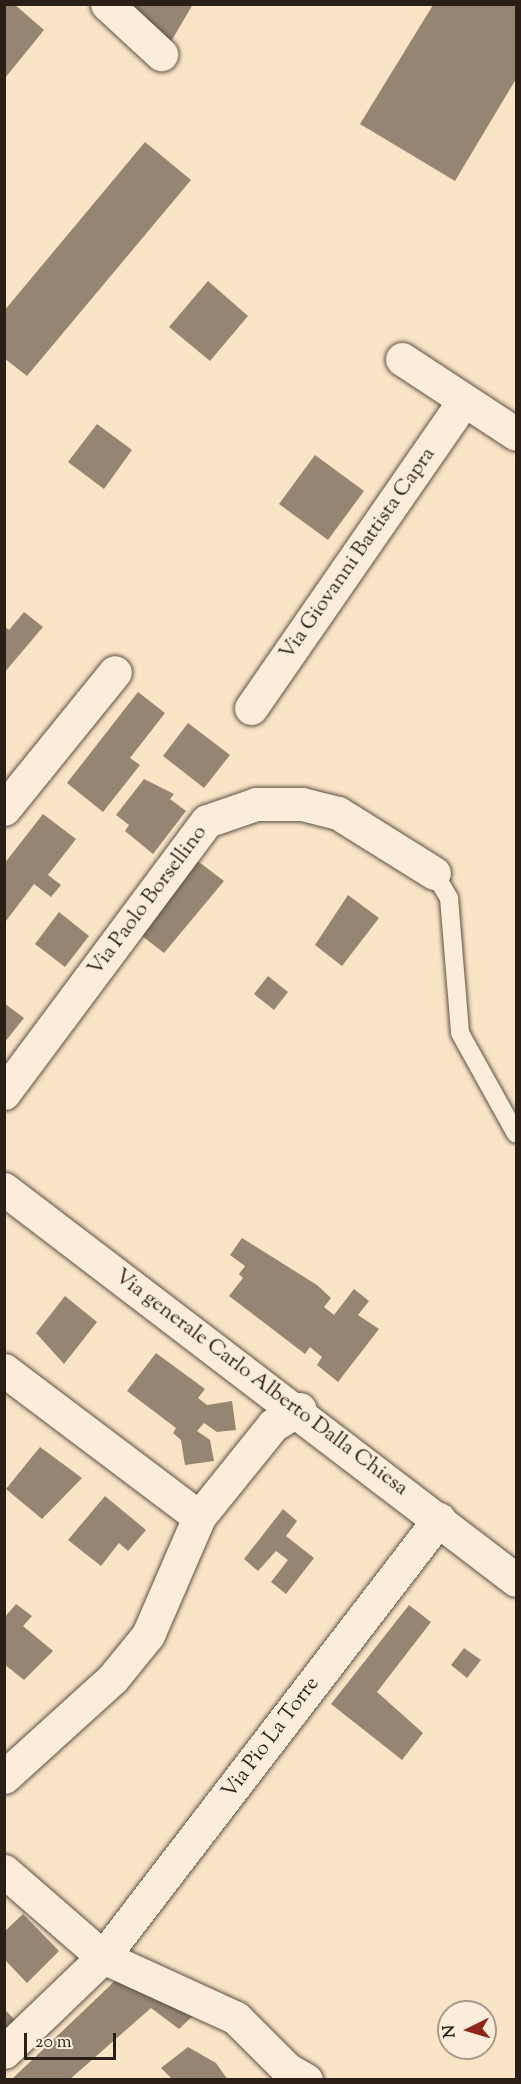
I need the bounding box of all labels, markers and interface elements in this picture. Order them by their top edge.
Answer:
street label: Via Giovanni Battista Capra [275,443,441,665]
street label: Via Paolo Borsellino [83,821,213,981]
street label: Via generale Carlo Alberto Dalla Chiesa [109,1264,413,1502]
street label: Via Pio La Torre [217,1672,325,1804]
north arrow [437,2000,497,2060]
scale bar [27,2021,118,2059]
text: N [439,2024,463,2039]
text: 20 m [35,2030,72,2056]

